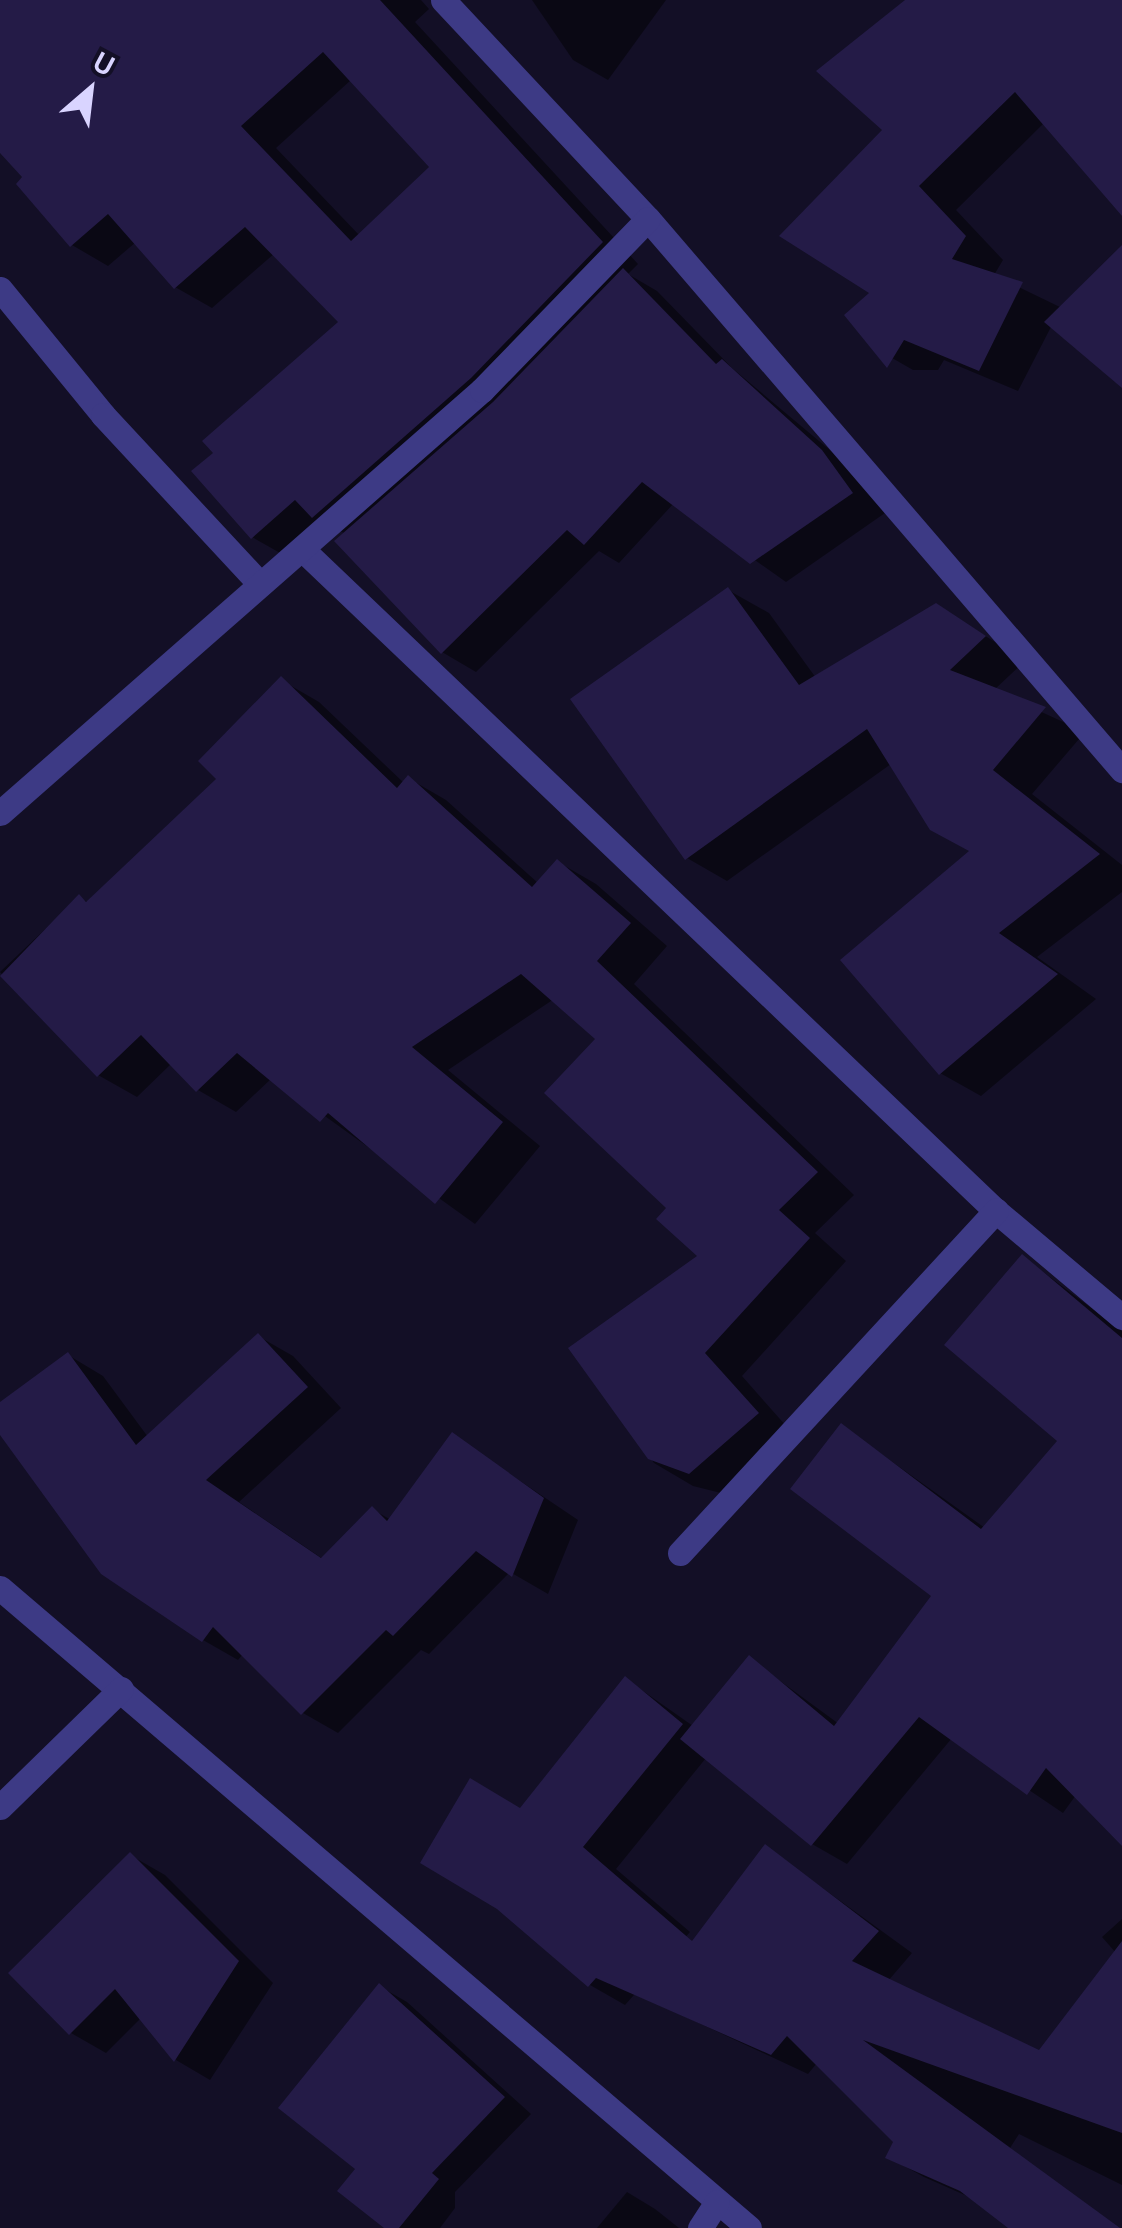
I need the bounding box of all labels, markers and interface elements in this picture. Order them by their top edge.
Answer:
north arrow [40,40,140,140]
text: U [87,43,121,84]

